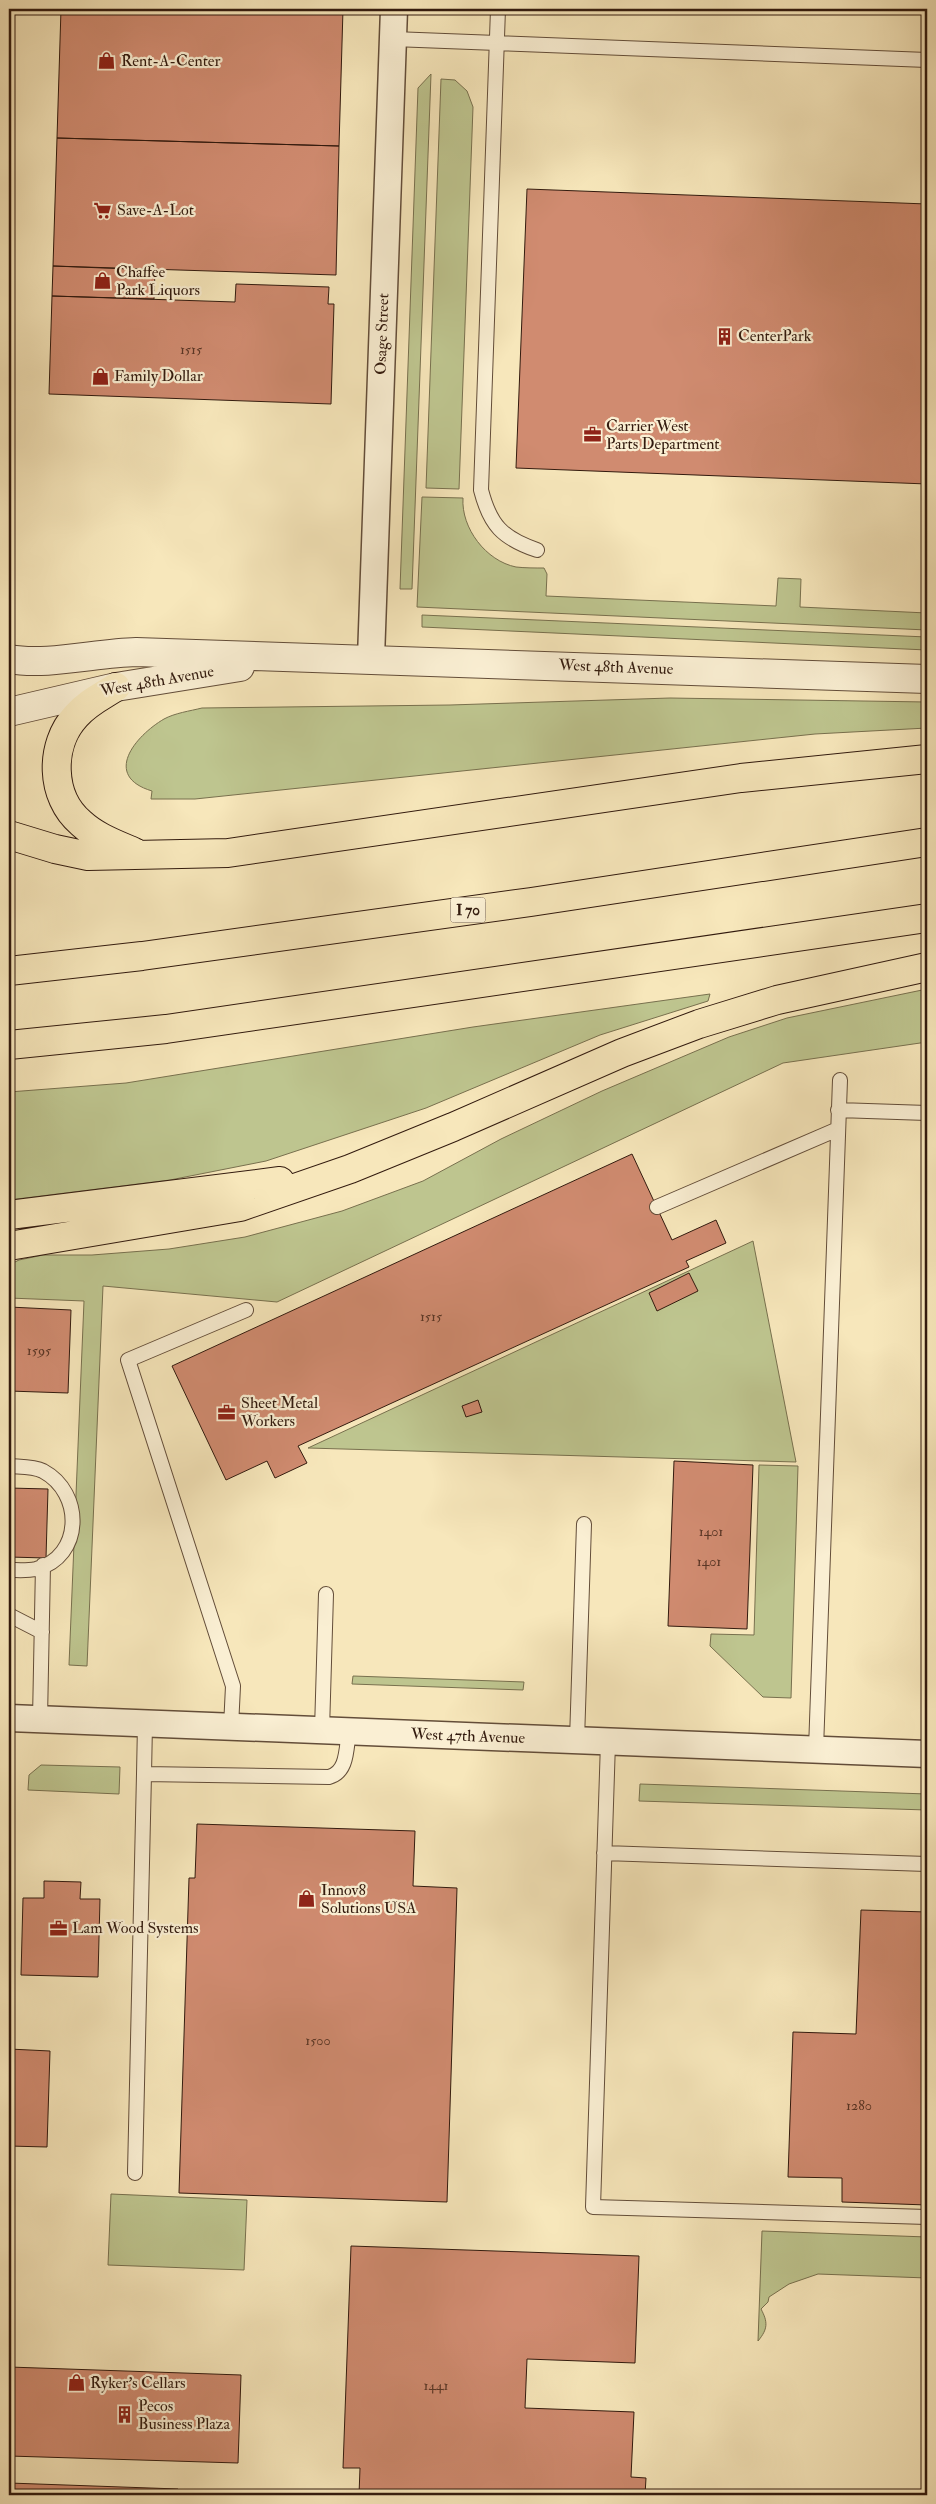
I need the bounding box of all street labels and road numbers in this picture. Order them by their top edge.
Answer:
street label: Osage Street [371,293,393,375]
street label: West 48th Avenue [557,655,674,679]
street label: West 48th Avenue [98,661,216,701]
road number: I 70 [450,898,486,922]
street label: West 47th Avenue [409,1724,526,1748]

